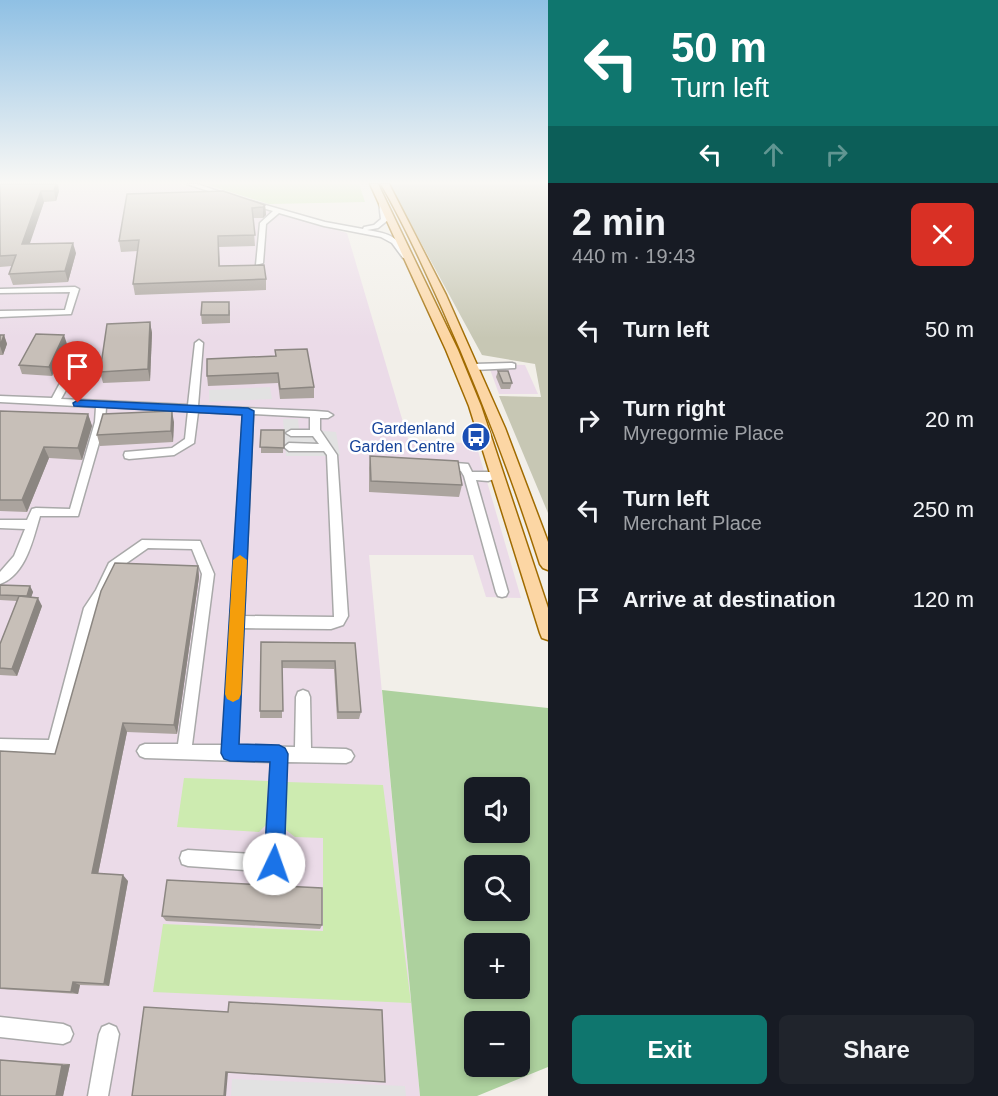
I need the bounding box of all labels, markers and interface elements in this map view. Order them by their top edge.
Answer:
icon: left [572,24,650,102]
text: 50 m [671,24,767,71]
text: Turn left [671,73,769,103]
icon: left [694,138,727,171]
icon: ahead [757,138,790,171]
icon: right [820,138,853,171]
text: 2 min [572,202,666,243]
button: close [911,203,974,266]
text: 440 m · 19:43 [572,245,695,267]
icon: left [572,314,605,347]
text: Turn left [623,317,709,342]
text: 50 m [925,317,974,342]
pin [52,341,103,403]
icon: arrive [61,350,94,383]
text: Turn right [623,396,725,421]
icon: right [572,404,605,437]
text: 20 m [925,407,974,432]
place label: Gardenland Garden Centre [349,420,455,455]
bus stop icon: Gardenland Garden Centre [460,421,492,453]
text: Myregormie Place [623,422,784,444]
text: Turn left [623,486,709,511]
icon: left [572,494,605,527]
text: 250 m [913,497,974,522]
text: Merchant Place [623,512,762,534]
icon: arrive [572,584,605,617]
text: Arrive at destination [623,587,836,612]
text: 120 m [913,587,974,612]
map controls [464,777,530,1077]
button: sound [464,777,530,843]
position arrow [242,832,306,896]
button: search [464,855,530,921]
button: + [464,933,530,999]
button: − [464,1011,530,1077]
button: Exit [572,1015,767,1084]
button: Share [779,1015,974,1084]

